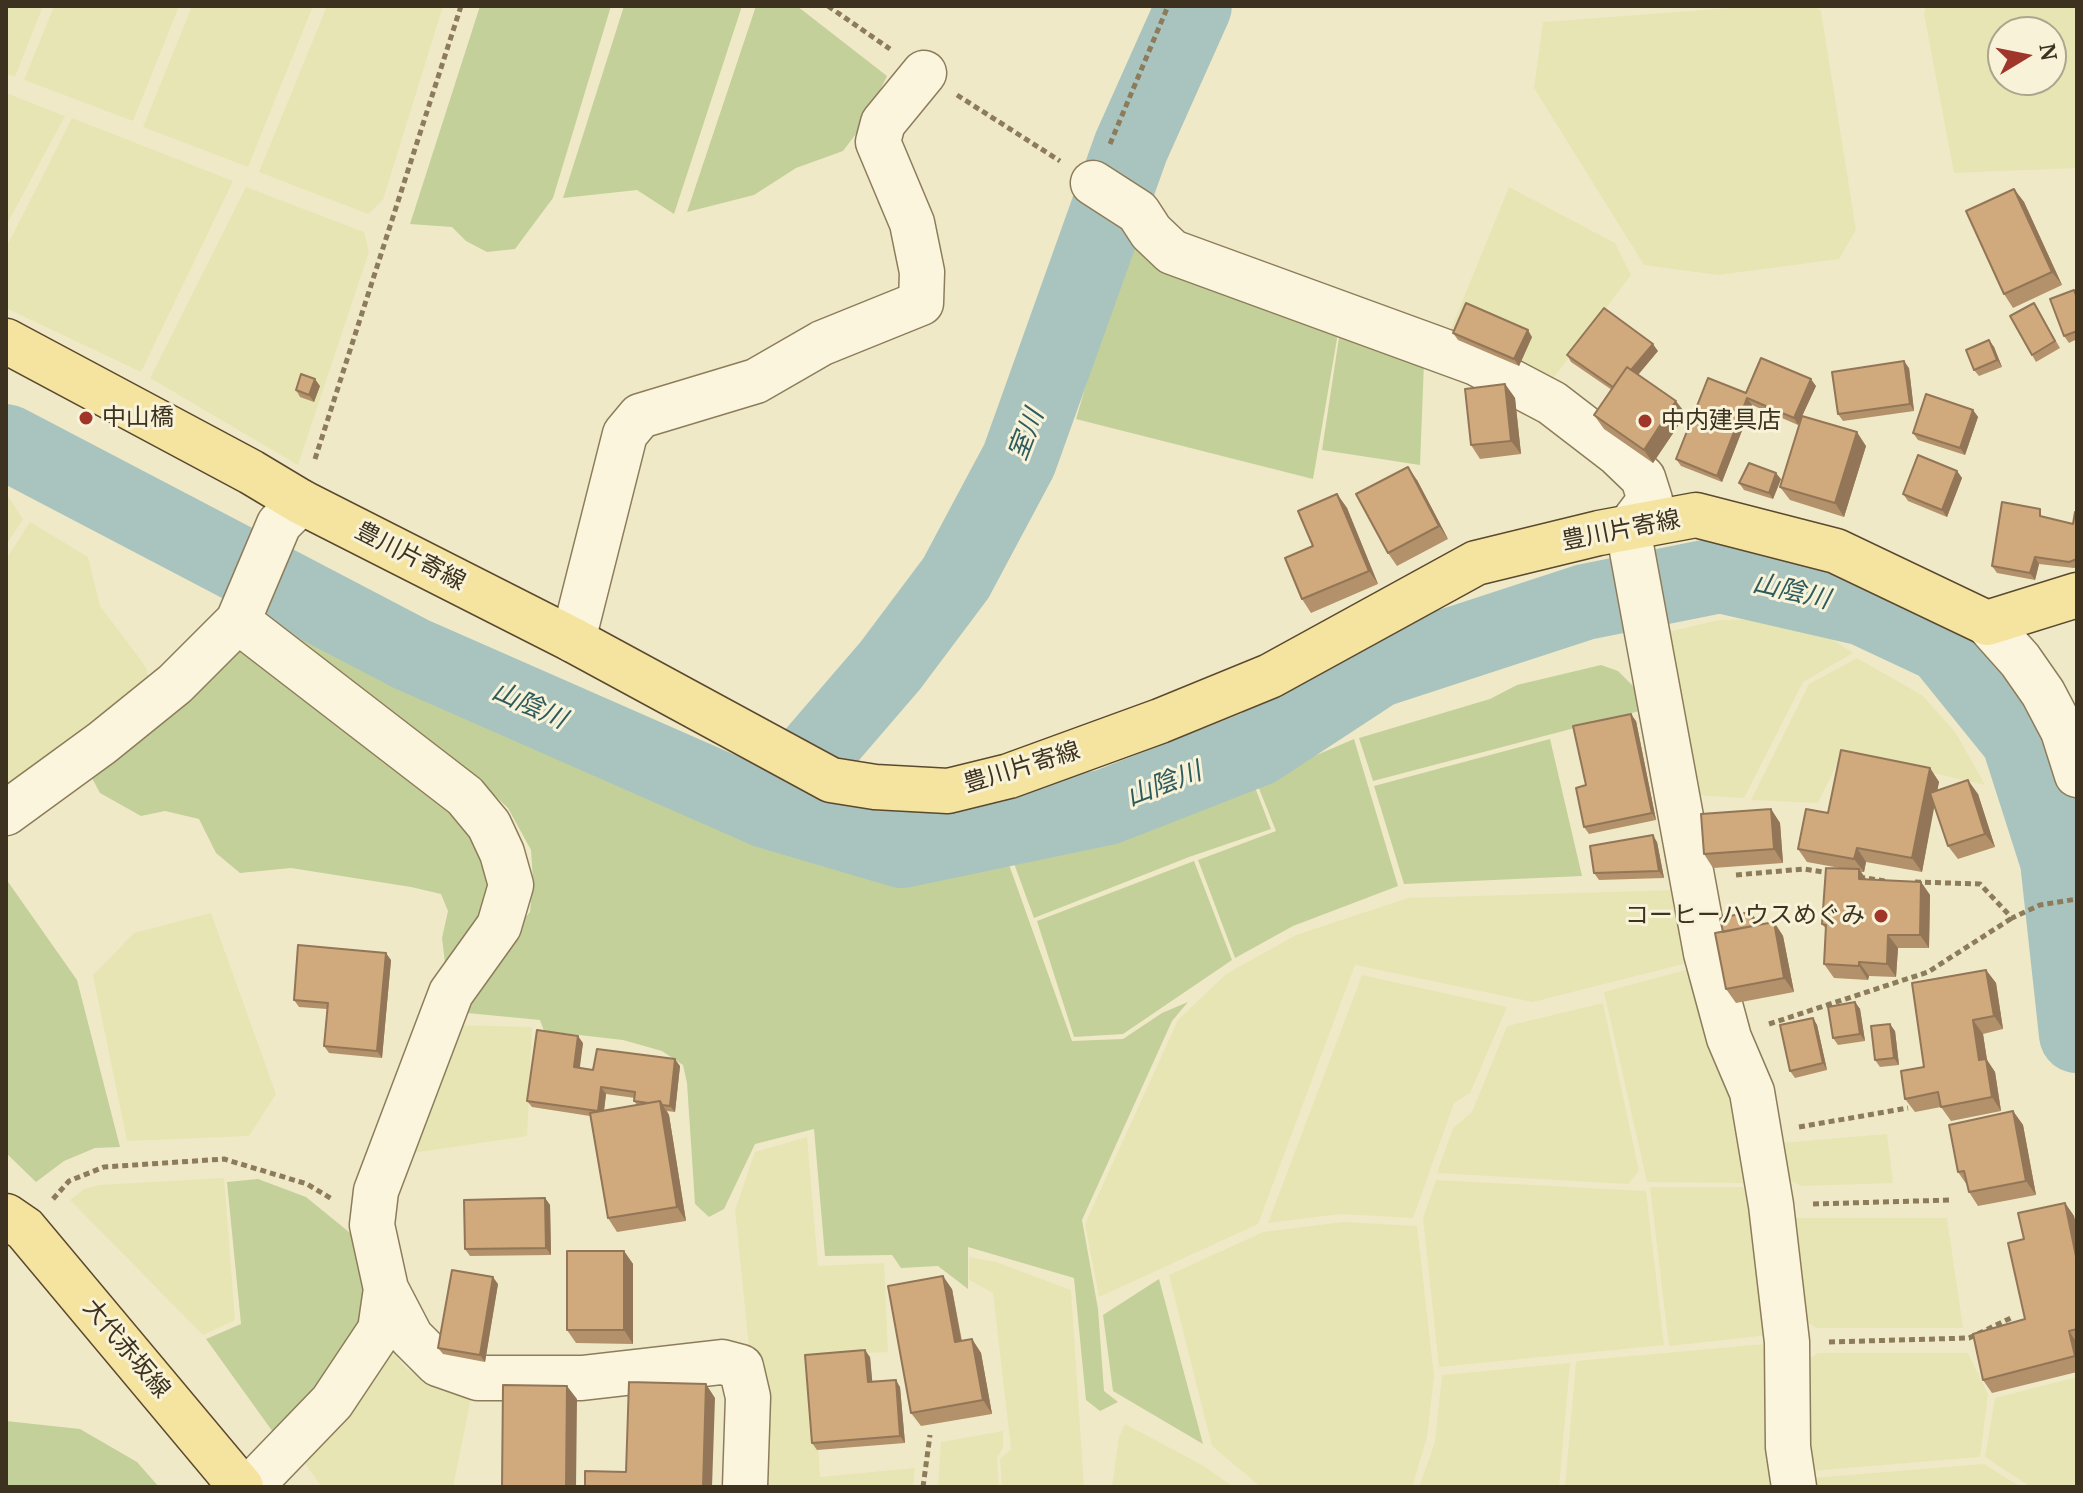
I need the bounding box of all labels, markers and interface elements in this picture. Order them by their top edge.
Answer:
north arrow [1987,16,2067,96]
text: N [2033,41,2065,63]
place label: 中山橋 [102,404,174,432]
water label: 室川 [1003,405,1051,465]
place label: 中内建具店 [1661,407,1781,435]
marker: 中山橋 [77,409,95,427]
marker: 中内建具店 [1636,412,1654,430]
street label: 豊川片寄線 [1559,505,1683,557]
street label: 豊川片寄線 [350,517,470,597]
water label: 山陰川 [1749,568,1833,616]
water label: 山陰川 [487,676,571,736]
street label: 豊川片寄線 [960,737,1084,799]
water label: 山陰川 [1122,756,1206,814]
place label: コーヒーハウスめぐみ [1625,902,1865,930]
marker: コーヒーハウスめぐみ [1872,907,1890,925]
street label: 大代赤坂線 [76,1294,176,1404]

